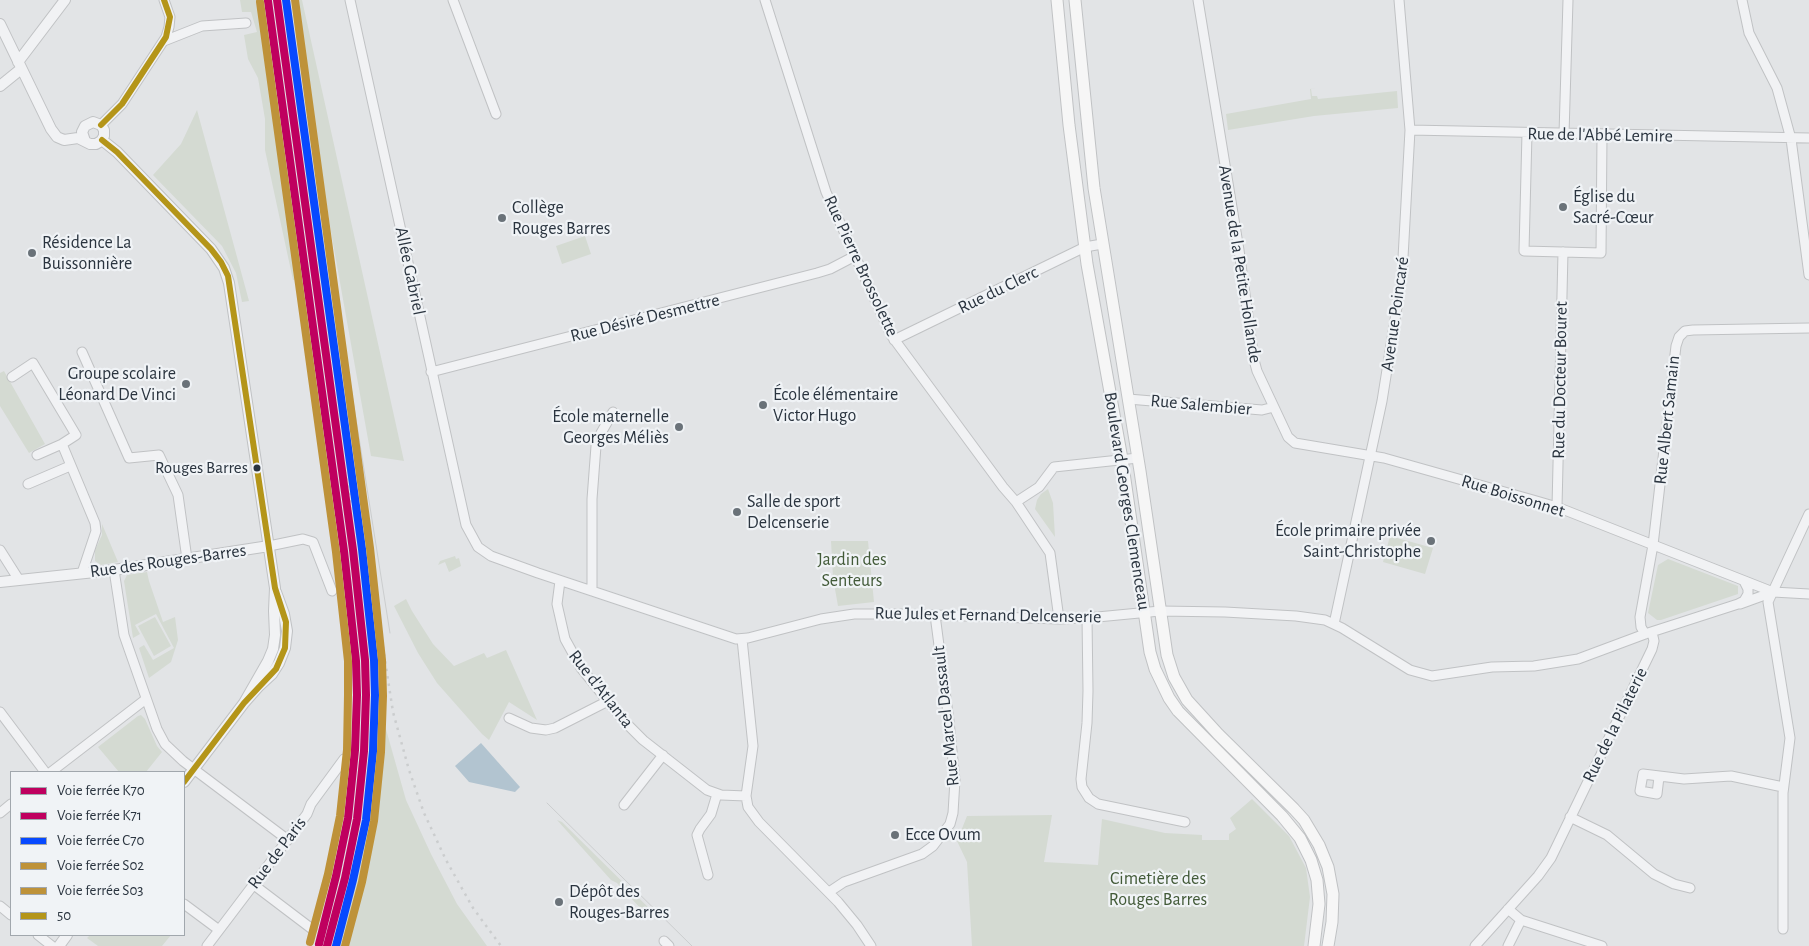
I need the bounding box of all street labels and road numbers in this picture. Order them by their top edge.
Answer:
street label: Rue de l'Abbé Lemire [1527,123,1673,147]
street label: Avenue de la Petite Hollande [1214,163,1266,365]
street label: Rue Pierre Brossolette [819,192,903,340]
street label: Allée Gabriel [390,225,430,317]
street label: Avenue Poincaré [1376,255,1414,373]
street label: Rue du Clerc [954,261,1042,319]
street label: Rue Désiré Desmettre [568,289,722,347]
street label: Rue du Docteur Bouret [1548,301,1572,459]
street label: Rue Albert Samain [1649,354,1685,486]
street label: Boulevard Georges Clemenceau [1099,390,1155,612]
street label: Rue Salembier [1150,390,1252,420]
street label: Rue Boissonnet [1459,470,1567,522]
street label: Rue des Rouges-Barres [88,539,248,583]
street label: Rue Jules et Fernand Delcenserie [875,602,1101,628]
street label: Rue Marcel Dassault [928,644,964,788]
street label: Rue d'Atlanta [564,646,638,732]
street label: Rue de la Pilaterie [1578,664,1652,786]
street label: Rue de Paris [243,813,311,893]

